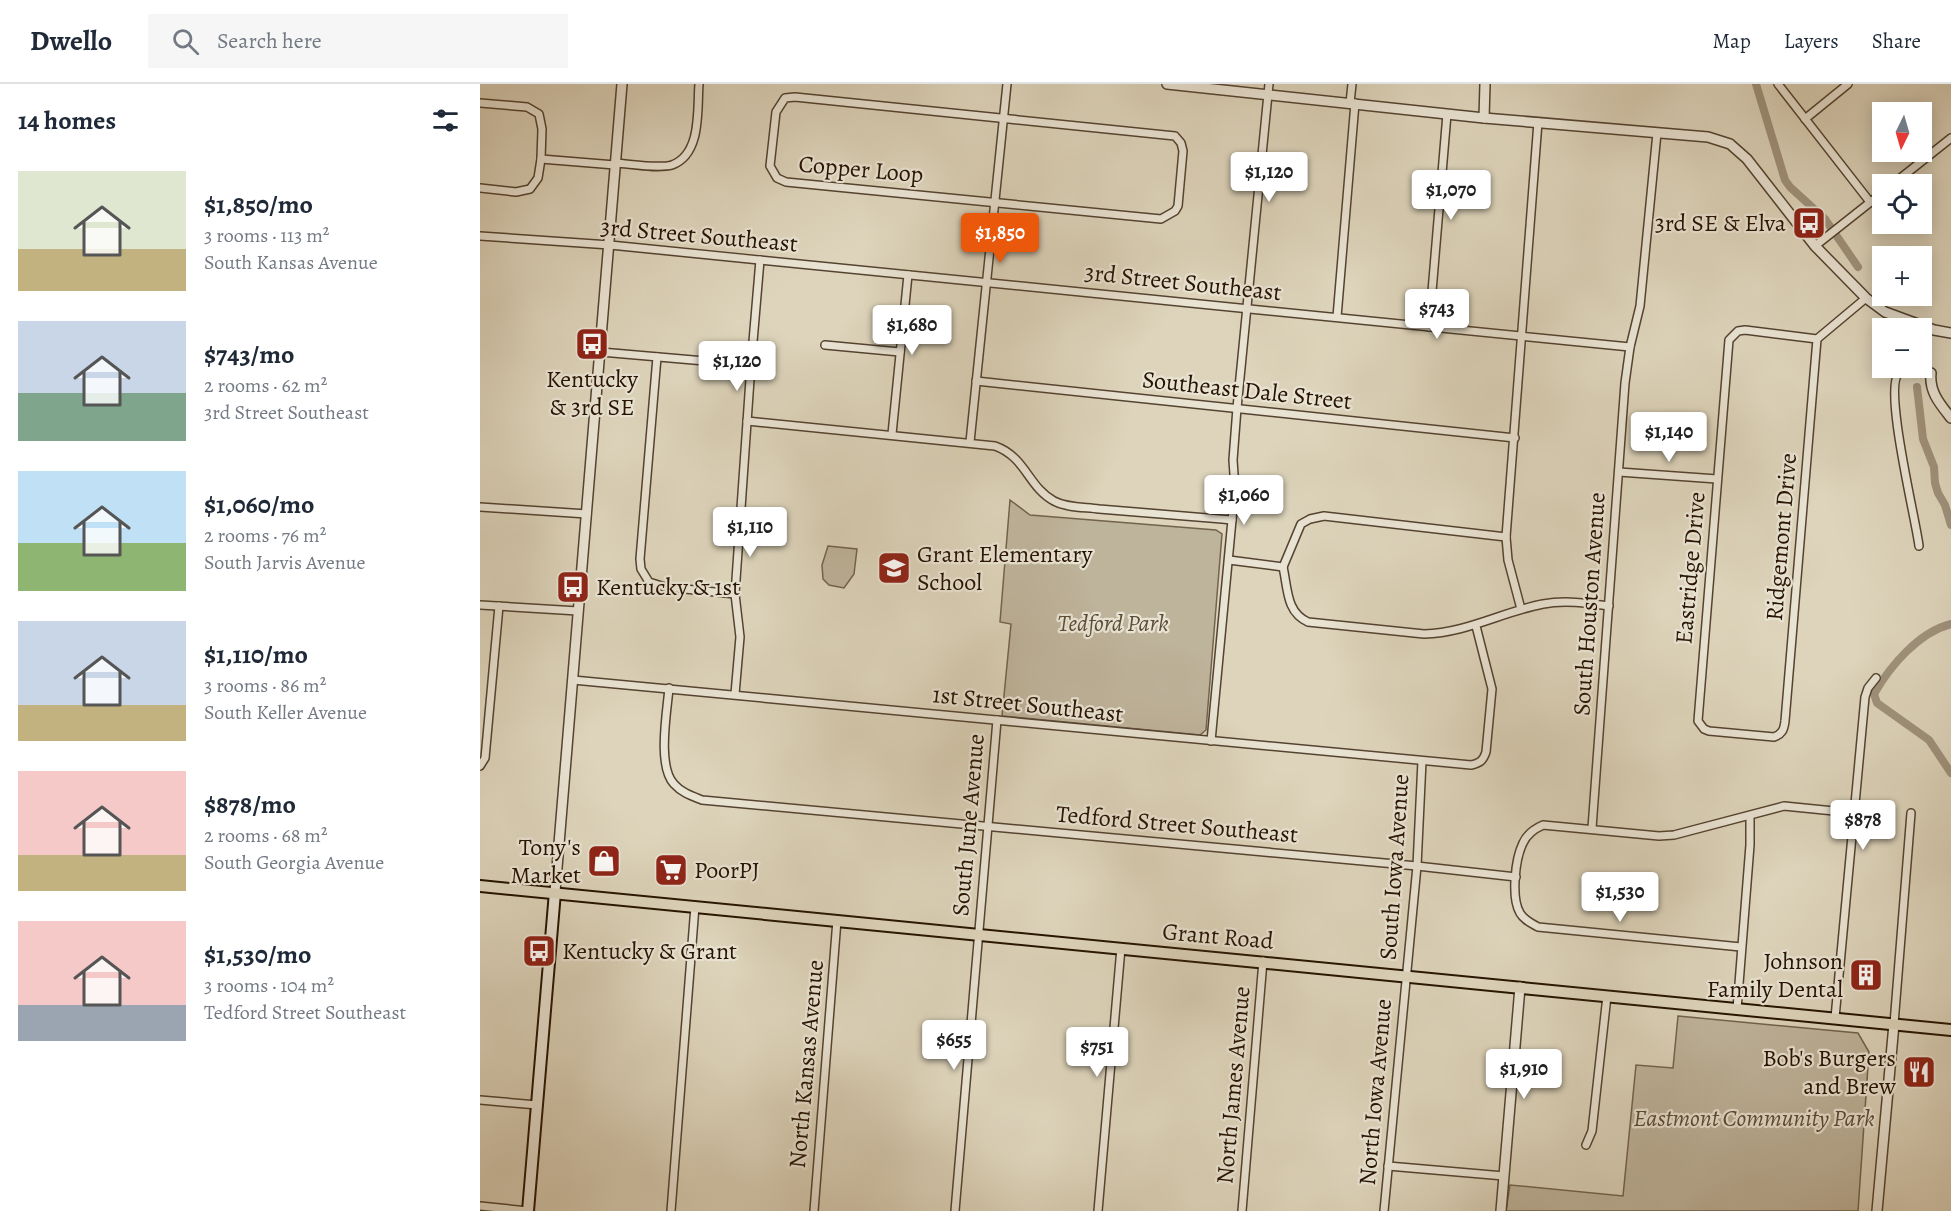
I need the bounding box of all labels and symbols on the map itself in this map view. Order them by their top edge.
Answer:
north arrow [1872,102,1932,162]
street label: Copper Loop [797,148,925,190]
pin: $1,120 [1220,152,1318,203]
pin: $1,070 [1402,170,1500,221]
bus stop icon: 3rd SE & Elva [1791,205,1827,241]
place label: 3rd SE & Elva [1655,207,1787,239]
street label: 3rd Street Southeast [599,210,799,260]
pin: $1,850 [951,213,1049,264]
street label: 3rd Street Southeast [1083,256,1283,308]
pin: $743 [1401,289,1473,340]
pin: $1,680 [863,305,961,356]
bus stop icon: Kentucky & 3rd SE [574,326,610,362]
pin: $1,120 [688,341,786,392]
place label: Kentucky & 3rd SE [546,363,638,423]
street label: Southeast Dale Street [1141,363,1353,417]
pin: $1,140 [1620,412,1718,463]
street label: Ridgemont Drive [1758,452,1804,622]
pin: $1,060 [1195,475,1293,526]
street label: South Houston Avenue [1565,491,1613,717]
street label: Eastridge Drive [1667,491,1713,645]
pin: $1,110 [701,507,799,558]
place label: Grant Elementary School [917,538,1093,598]
school or university icon: Grant Elementary School [876,550,912,586]
bus stop icon: Kentucky & 1st [555,569,591,605]
place label: Kentucky & 1st [596,571,740,603]
park label: Tedford Park [1057,607,1169,639]
street label: 1st Street Southeast [931,678,1125,730]
street label: South June Avenue [944,733,992,917]
street label: South Iowa Avenue [1372,773,1416,961]
street label: Tedford Street Southeast [1055,797,1299,851]
pin: $878 [1827,800,1899,851]
place label: Tony's Market [510,831,581,891]
shop icon: Tony's Market [586,843,622,879]
supermarket icon: PoorPJ [653,852,689,888]
place label: PoorPJ [694,854,760,886]
pin: $1,530 [1571,872,1669,923]
street label: Grant Road [1161,915,1275,957]
bus stop icon: Kentucky & Grant [521,933,557,969]
place label: Kentucky & Grant [562,935,737,967]
place label: Johnson Family Dental [1707,945,1843,1005]
building icon: Johnson Family Dental [1848,957,1884,993]
street label: North Kansas Avenue [781,958,831,1170]
street label: North James Avenue [1208,985,1258,1185]
street label: North Iowa Avenue [1351,997,1399,1187]
pin: $655 [918,1020,990,1071]
pin: $751 [1061,1027,1133,1078]
place label: Bob's Burgers and Brew [1762,1042,1896,1102]
pin: $1,910 [1475,1049,1573,1100]
restaurant icon: Bob's Burgers and Brew [1901,1054,1937,1090]
park label: Eastmont Community Park [1633,1102,1875,1134]

